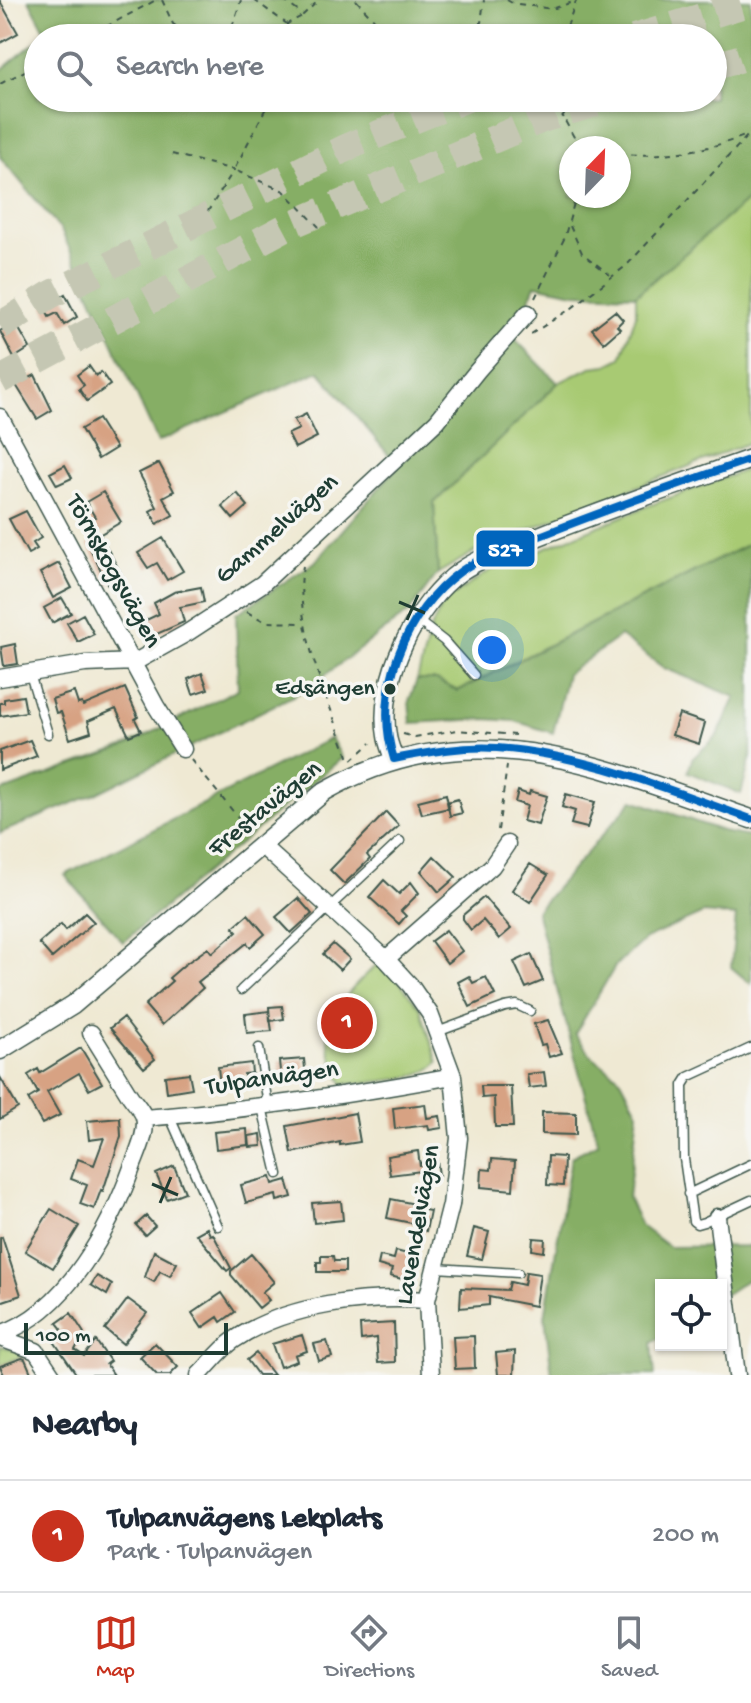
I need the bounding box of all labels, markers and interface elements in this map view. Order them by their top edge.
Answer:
search box [24,24,727,112]
icon: search [52,46,96,90]
text: Search here [116,51,264,86]
north arrow [559,136,631,208]
street label: Gammelvägen [210,468,347,592]
street label: Törnskogsvägen [56,488,167,655]
line badge: 527 [475,529,536,568]
text: 527 [488,539,523,565]
your location [472,630,512,670]
place label: Edsängen [275,675,376,704]
marker: Edsängen [382,681,398,697]
street label: Frestavägen [202,754,329,866]
pin: 1 [321,993,373,1053]
street label: Tulpanvägen [202,1055,341,1105]
street label: Lavendelvägen [391,1142,449,1307]
map controls [655,1279,727,1351]
button: locate [655,1279,727,1351]
scale bar [24,1319,228,1355]
text: 100 m [36,1324,91,1350]
text: Nearby [32,1407,137,1447]
text: Tulpanvägens Lekplats [108,1503,382,1538]
text: 1 [53,1521,63,1552]
text: 200 m [652,1521,719,1552]
text: Park · Tulpanvägen [108,1538,312,1569]
tab: Map [94,1611,138,1685]
tab: Directions [325,1611,414,1685]
tab: Saved [601,1611,657,1685]

